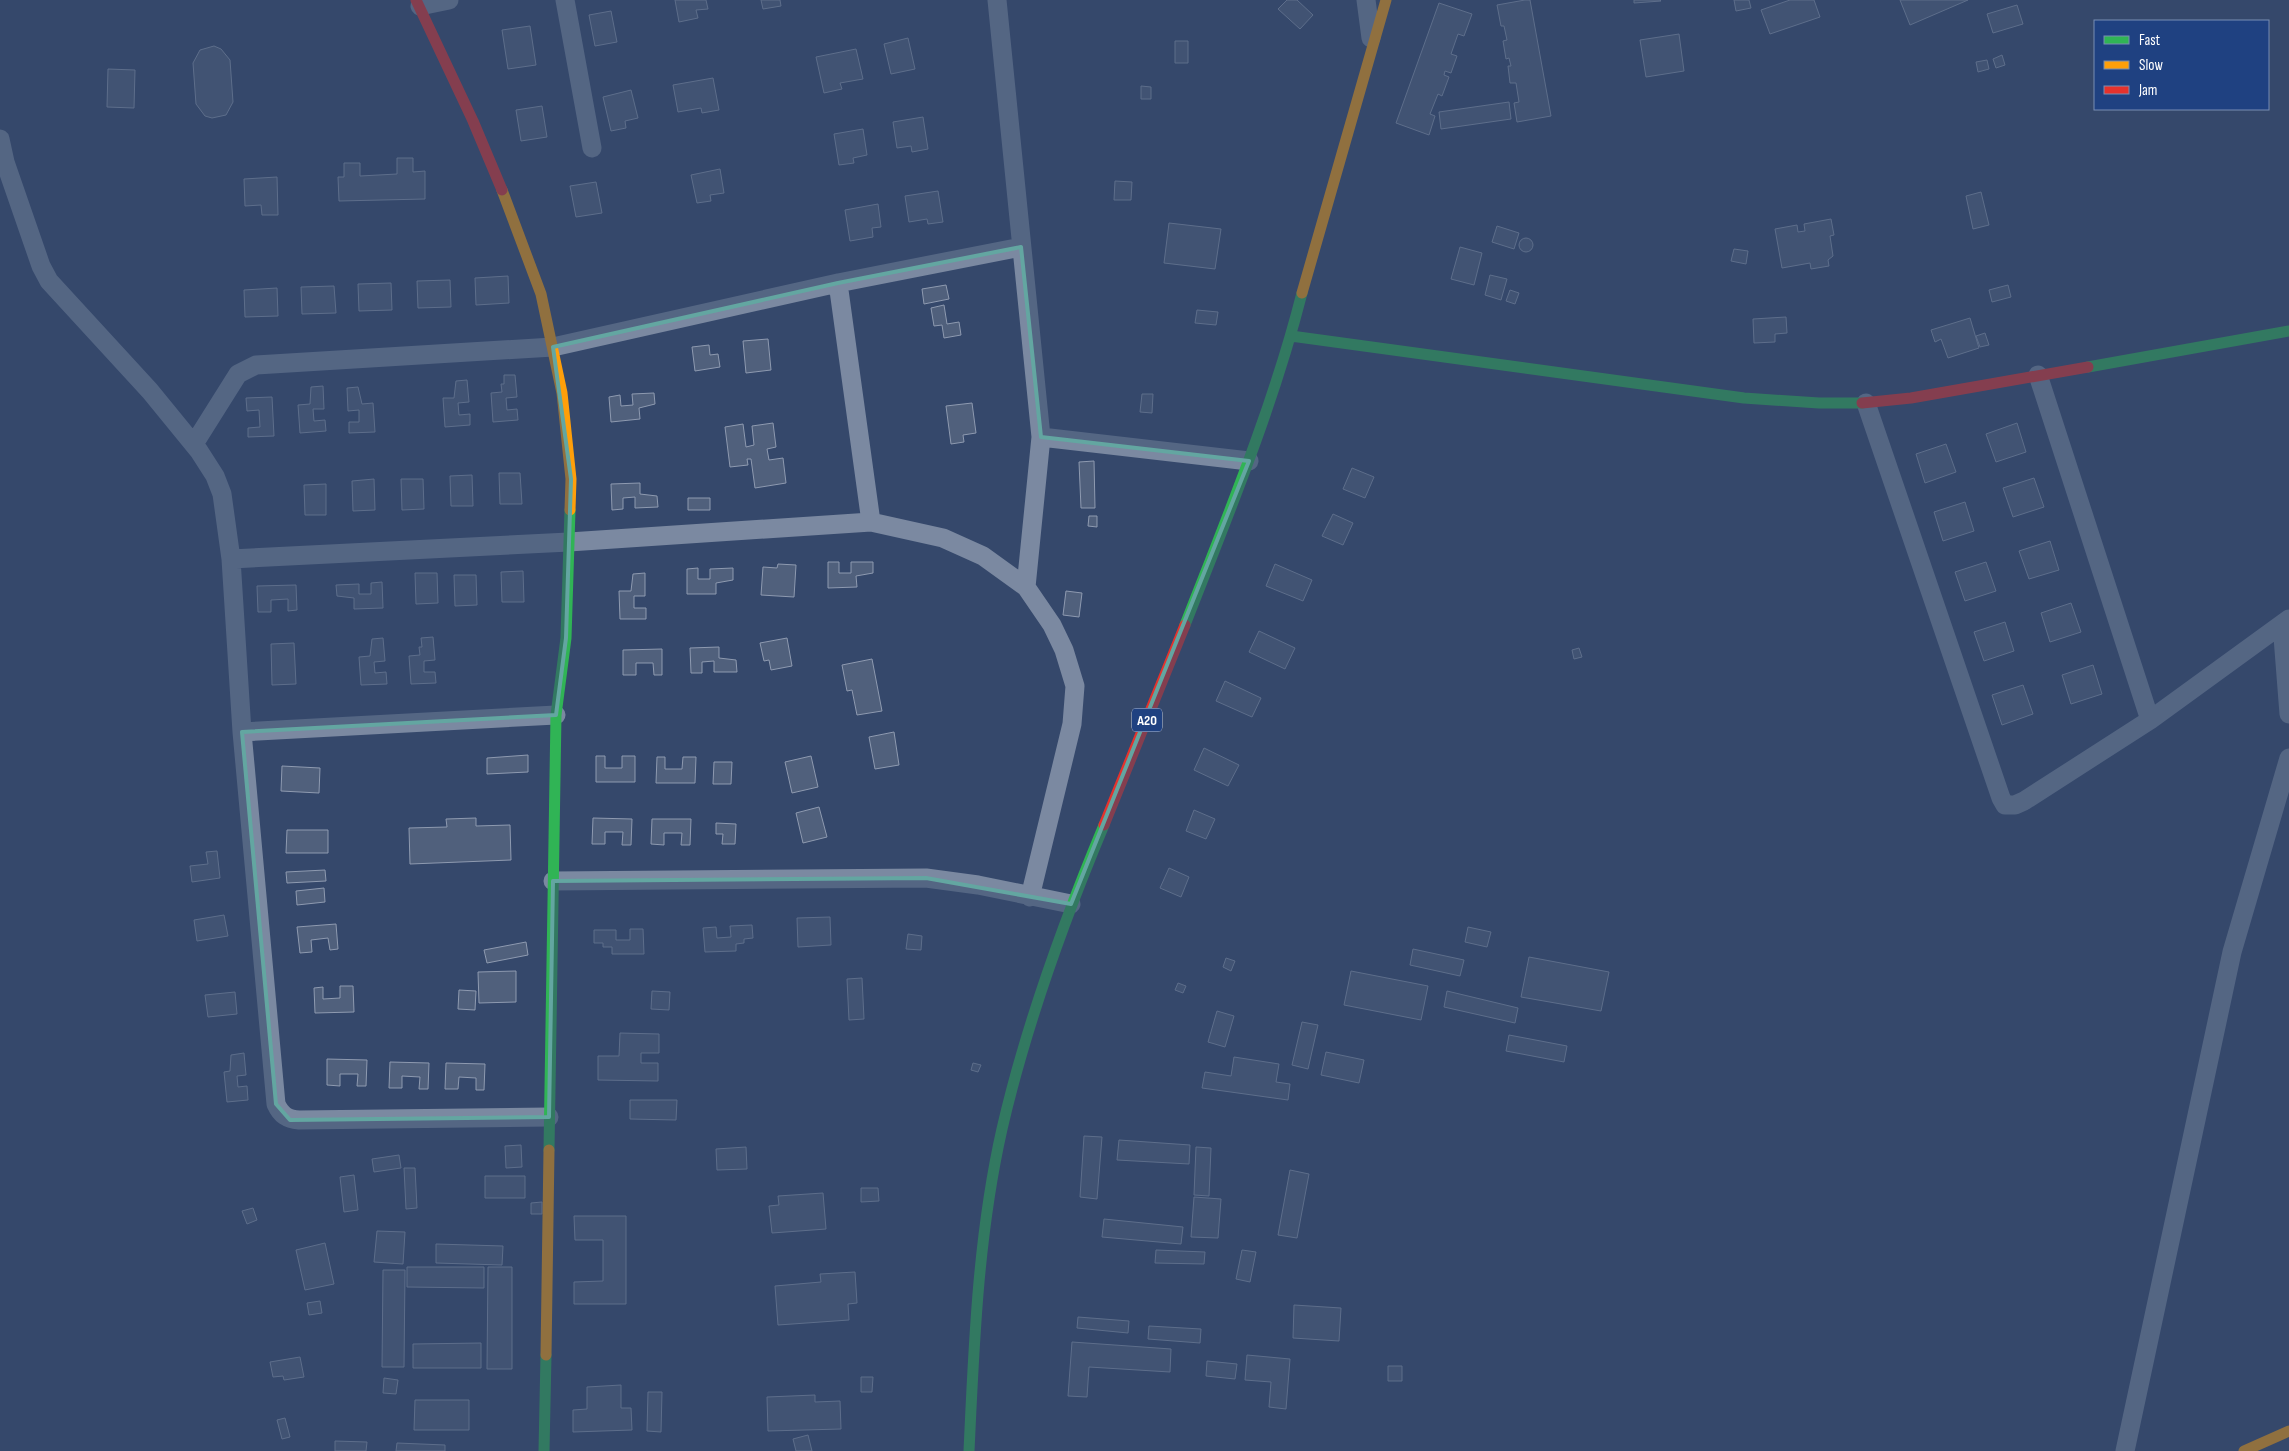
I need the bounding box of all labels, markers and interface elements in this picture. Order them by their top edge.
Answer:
legend [2094,20,2269,110]
text: Fast [2139,31,2161,50]
text: Slow [2139,56,2163,75]
text: Jam [2138,81,2157,100]
road number: A20 [1132,708,1162,732]

